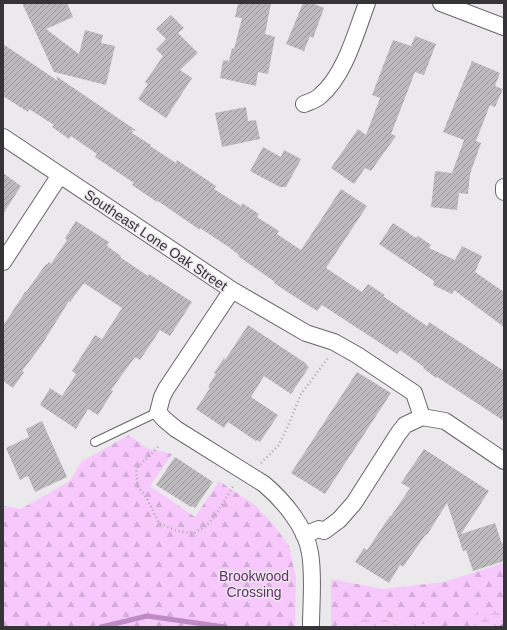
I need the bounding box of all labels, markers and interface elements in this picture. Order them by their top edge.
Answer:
street label: Southeast Lone Oak Street [82,186,231,294]
park label: Brookwood Crossing [219,568,289,600]

